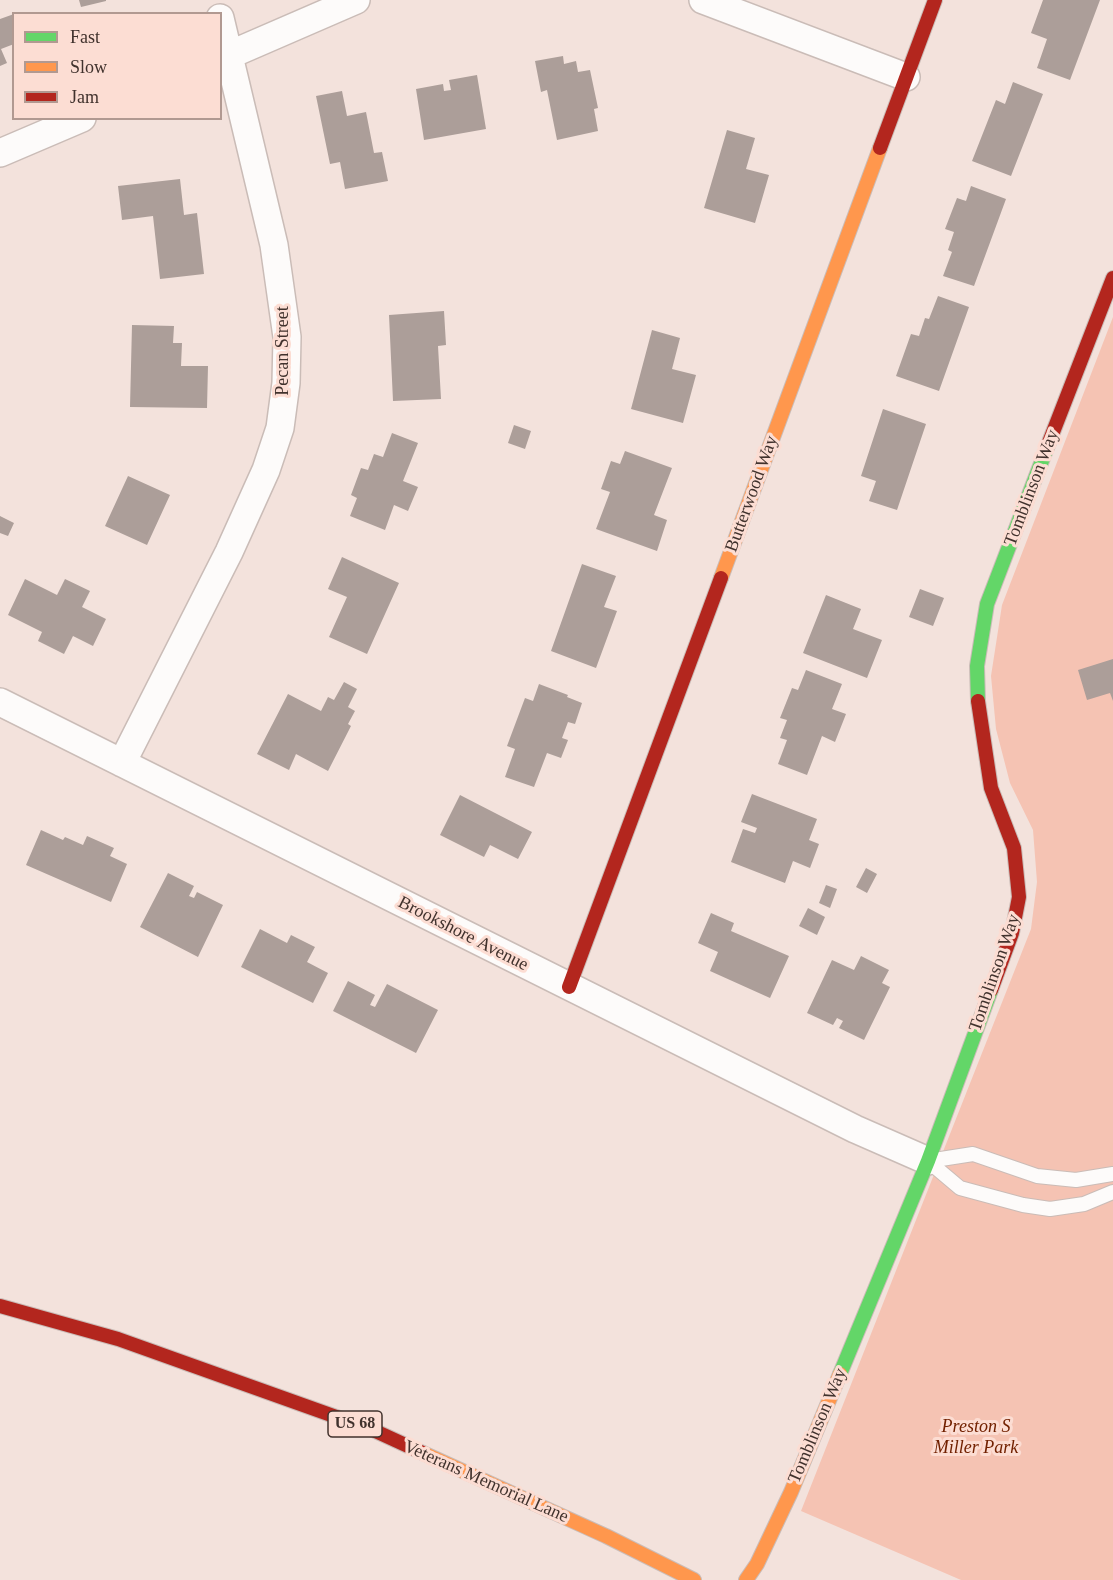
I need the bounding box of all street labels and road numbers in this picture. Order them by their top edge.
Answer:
street label: Pecan Street [272,306,294,396]
street label: Tomblinson Way [1000,427,1064,549]
street label: Butterwood Way [721,433,783,555]
street label: Brookshore Avenue [394,892,532,976]
street label: Tomblinson Way [965,911,1025,1035]
street label: Tomblinson Way [784,1365,852,1487]
road number: US 68 [328,1411,382,1437]
street label: Veterans Memorial Lane [400,1436,572,1528]

